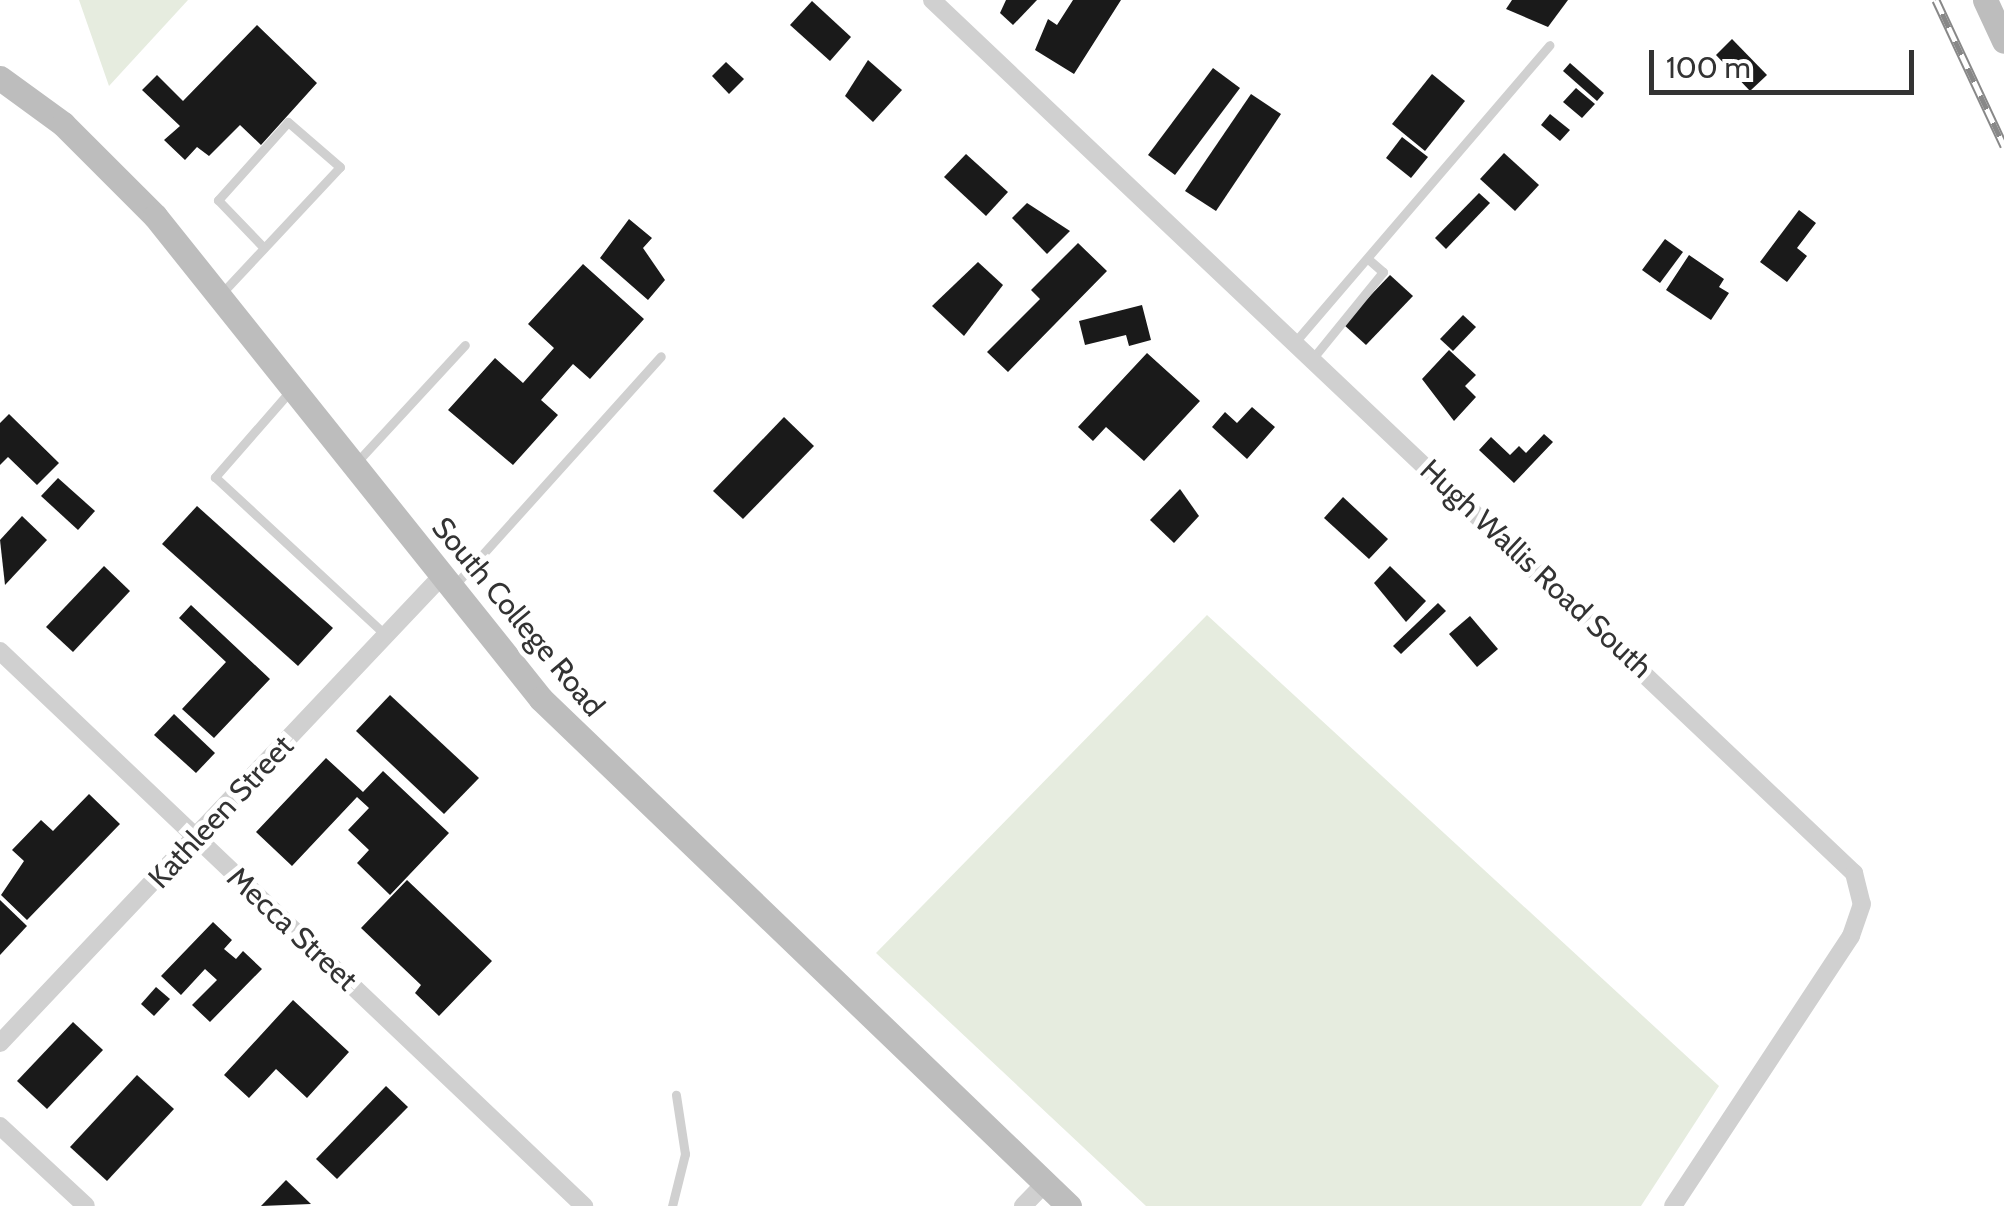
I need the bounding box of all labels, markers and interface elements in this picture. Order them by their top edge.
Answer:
scale bar [1654,30,1919,92]
text: 100 m [1666,49,1751,86]
street label: Hugh Wallis Road South [1413,452,1659,686]
street label: South College Road [424,510,612,724]
street label: Kathleen Street [141,728,301,896]
street label: Mecca Street [220,860,364,998]

